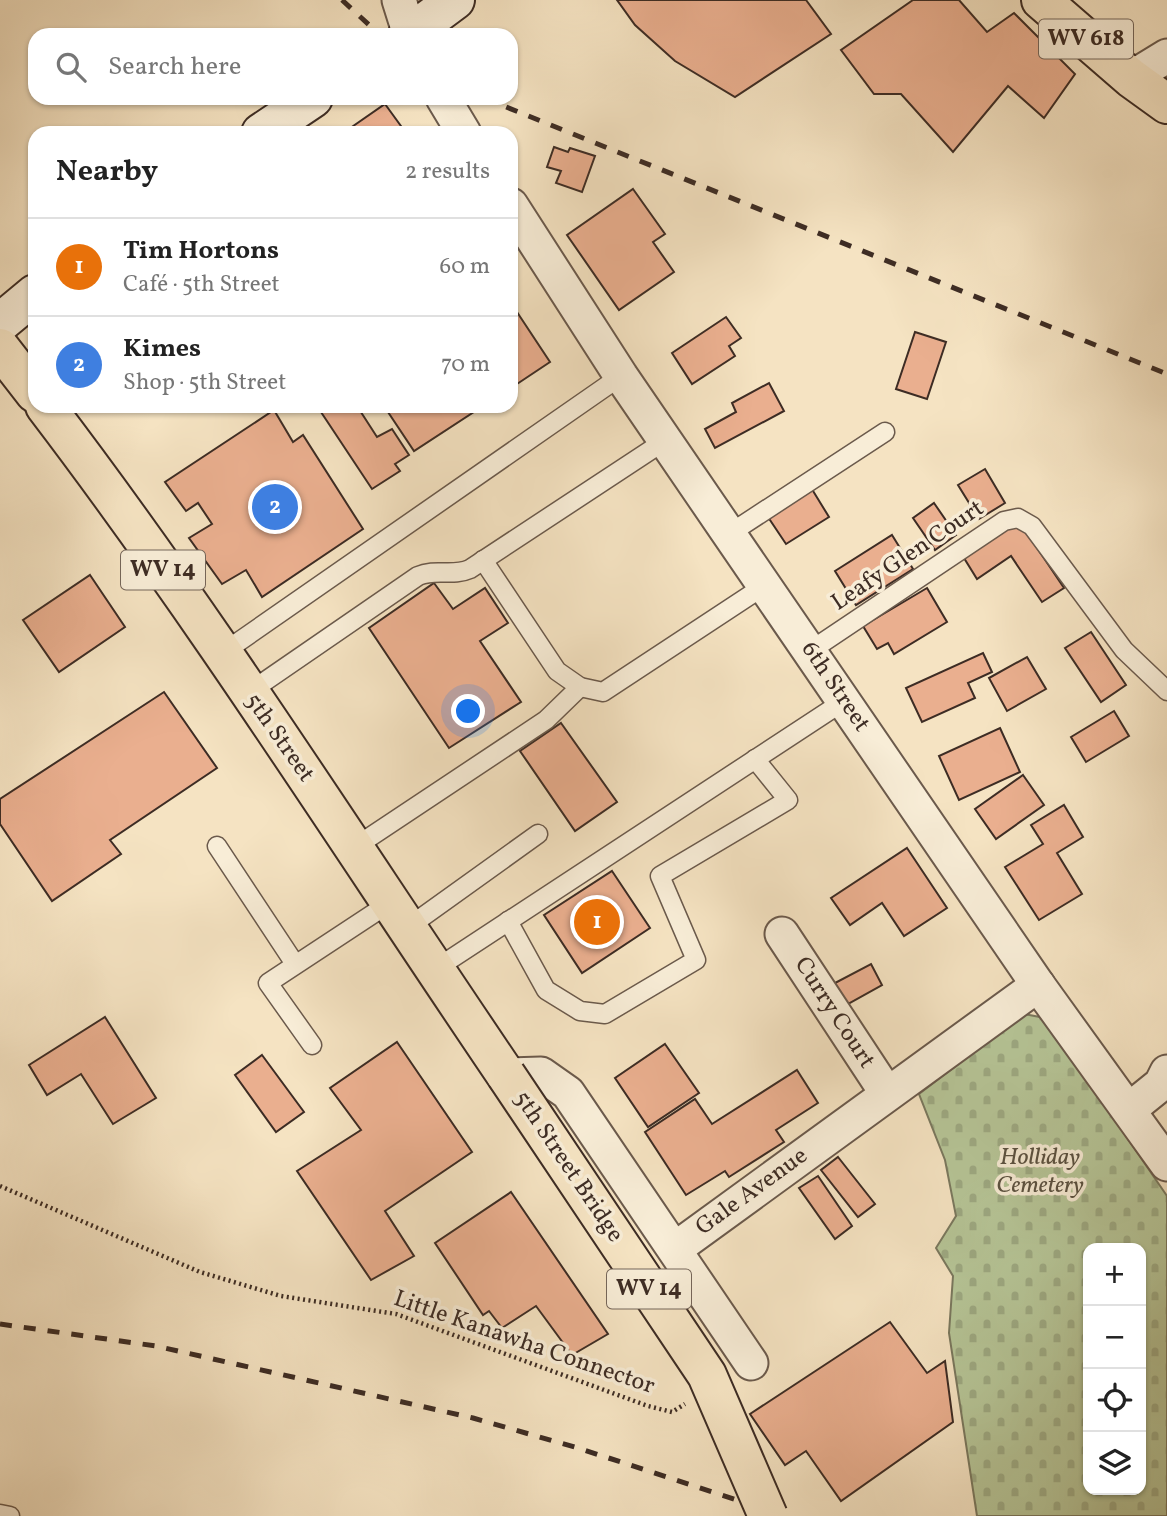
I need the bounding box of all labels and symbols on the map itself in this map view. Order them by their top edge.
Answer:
road number: WV 618 [1039,20,1133,58]
pin: 2 [252,481,298,533]
street label: Leafy Glen Court [825,492,991,620]
road number: WV 14 [121,550,205,590]
street label: 6th Street [792,635,878,739]
street label: 5th Street [236,686,322,790]
your location [451,694,485,728]
pin: 1 [574,896,620,948]
street label: Curry Court [785,951,883,1075]
street label: 5th Street Bridge [505,1084,631,1250]
street label: Gale Avenue [689,1140,815,1244]
park label: Holliday Cemetery [996,1141,1084,1203]
road number: WV 14 [607,1270,691,1308]
street label: Little Kanawha Connector [389,1282,659,1404]

